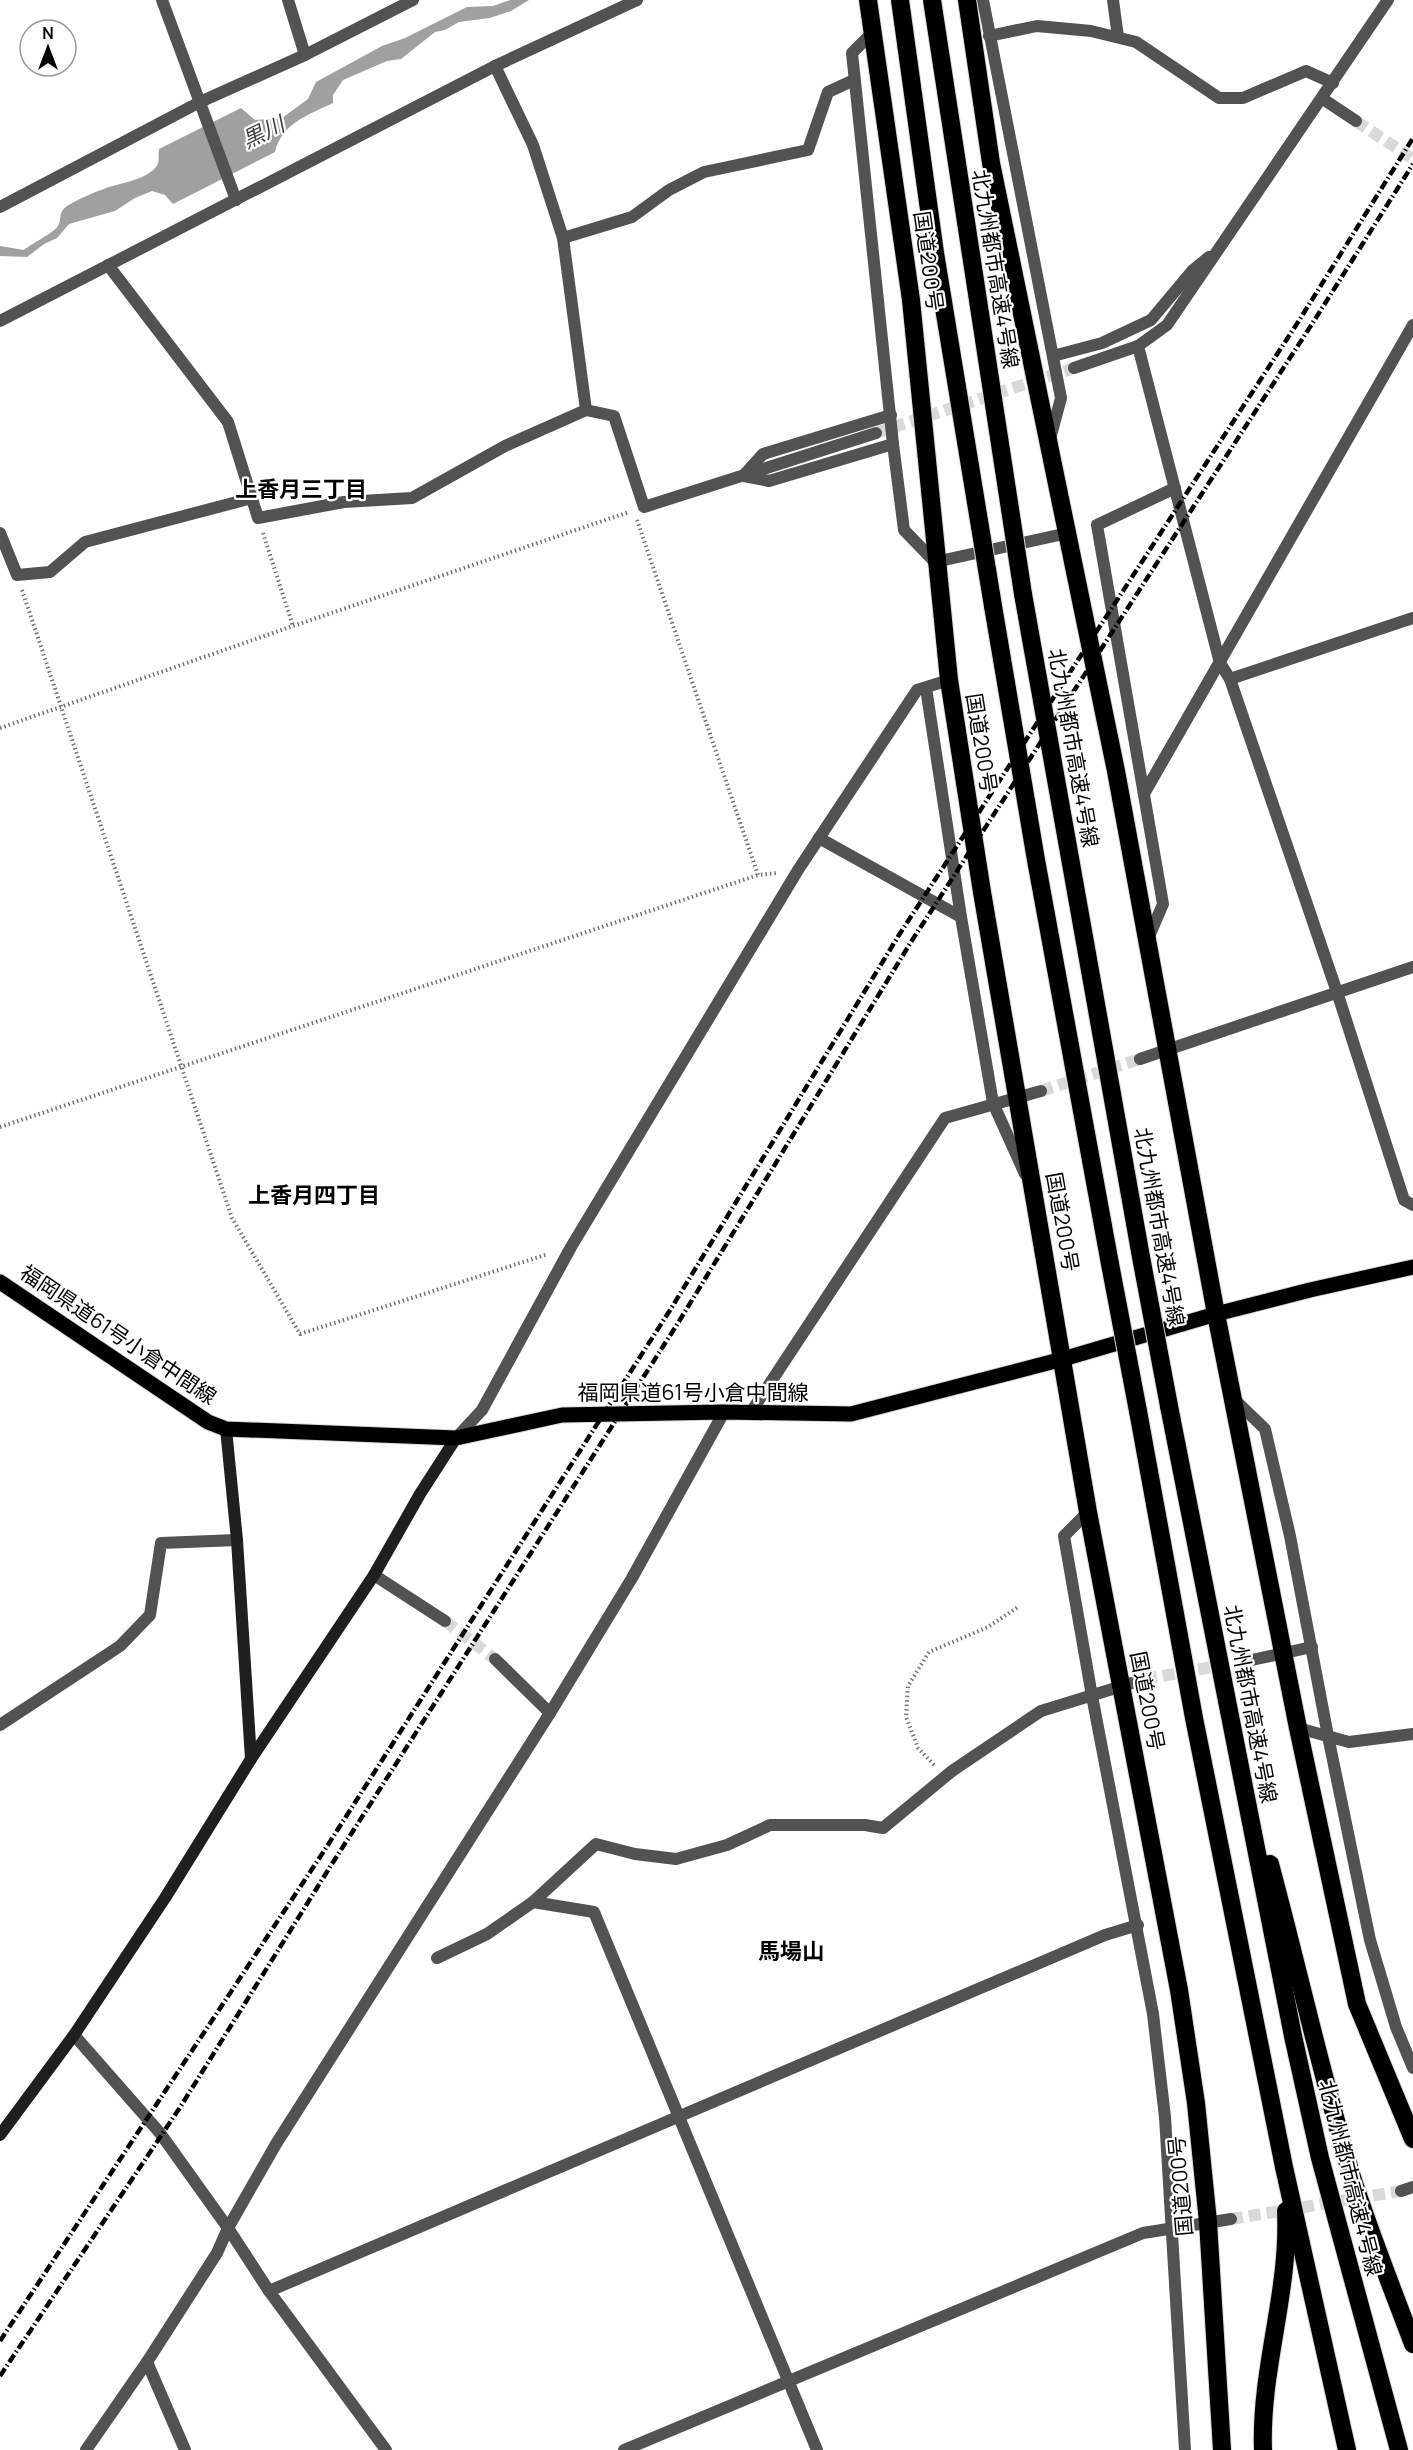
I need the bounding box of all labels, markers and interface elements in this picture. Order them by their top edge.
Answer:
north arrow [18,18,78,78]
text: N [42,22,54,44]
water label: 黒川 [237,108,291,155]
street label: 北九州都市高速4号線 [966,167,1026,370]
street label: 国道200号 [908,209,950,313]
district label: 上香月三丁目 [235,474,367,504]
street label: 北九州都市高速4号線 [1043,646,1105,849]
street label: 国道200号 [960,691,1004,795]
street label: 北九州都市高速4号線 [1129,1125,1191,1328]
street label: 国道200号 [1040,1170,1086,1274]
district label: 上香月四丁目 [248,1180,380,1210]
street label: 福岡県道61号小倉中間線 [15,1258,222,1410]
street label: 福岡県道61号小倉中間線 [578,1378,808,1406]
street label: 北九州都市高速4号線 [1218,1602,1284,1805]
street label: 国道200号 [1125,1649,1171,1753]
district label: 馬場山 [758,1936,824,1966]
street label: 北九州都市高速4号線 [1313,2077,1389,2279]
street label: 国道200号 [1162,2135,1198,2237]

